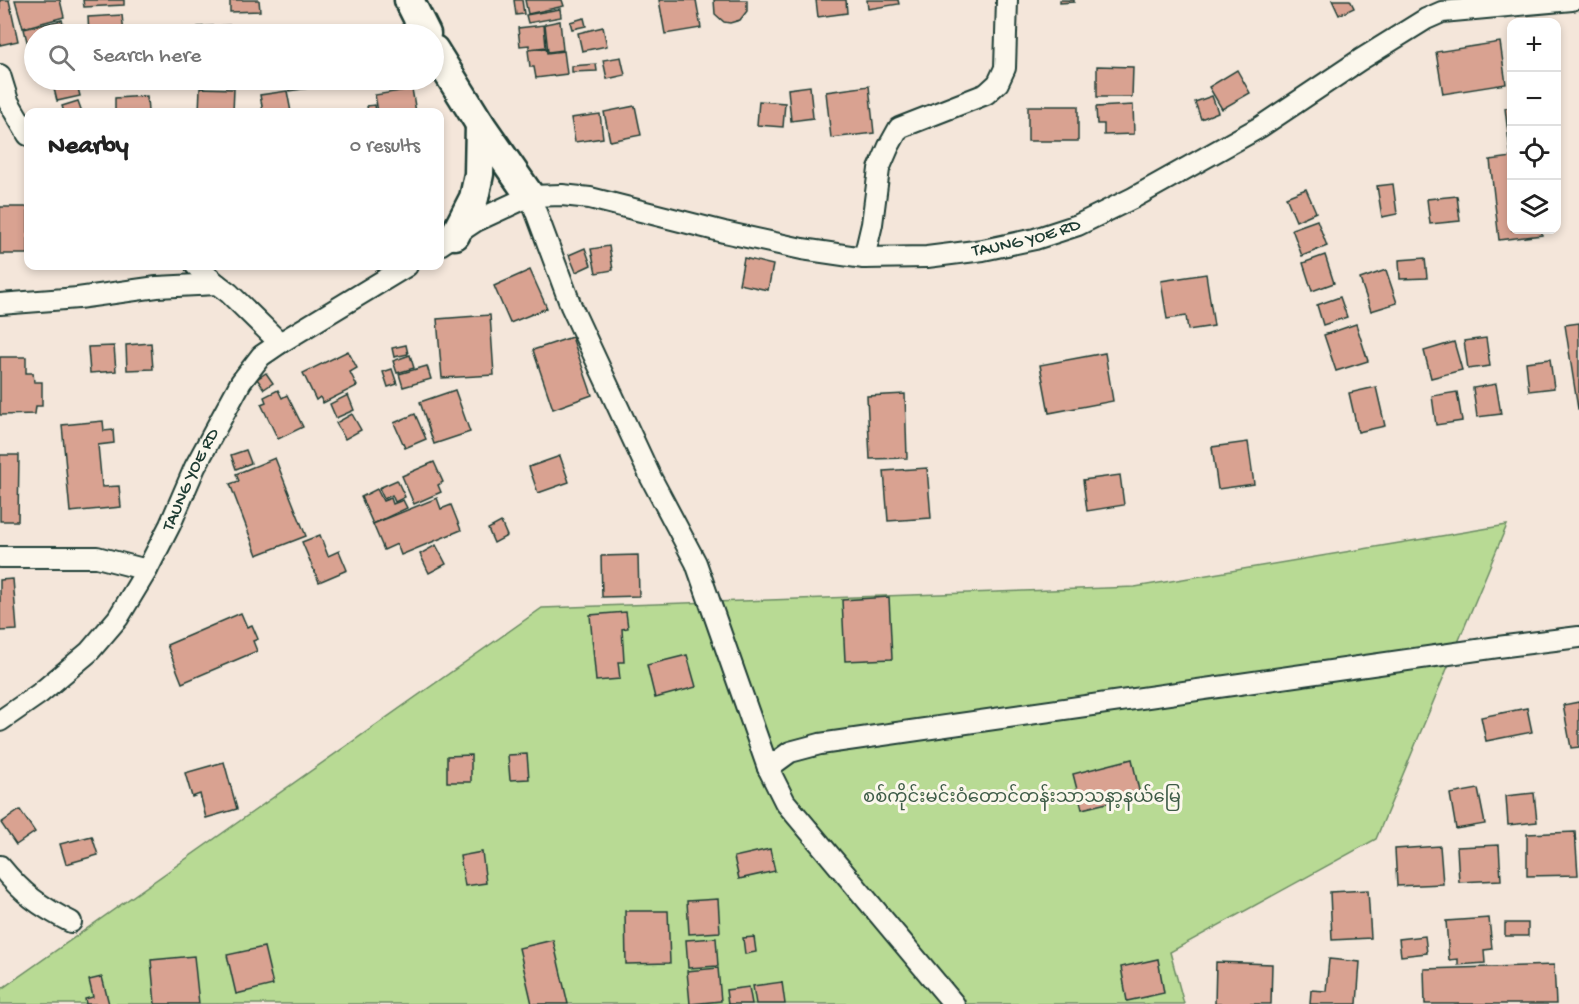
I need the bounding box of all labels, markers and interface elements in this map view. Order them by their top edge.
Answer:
map controls [1507,18,1561,234]
button: + [1507,18,1561,72]
search box [24,24,444,90]
icon: search [45,41,78,74]
text: Search here [93,44,201,70]
button: − [1507,72,1561,126]
button: locate [1507,126,1561,180]
text: Nearby [48,132,129,163]
text: 0 results [350,136,420,159]
button: layers [1507,180,1561,234]
street label: TAUNG YOE RD [970,214,1084,262]
street label: TAUNG YOE RD [158,424,225,536]
park label: စစ်ကိုင်းမင်းဝံတောင်တန်းသာသနာ့နယ်မြေ [863,782,1181,811]

